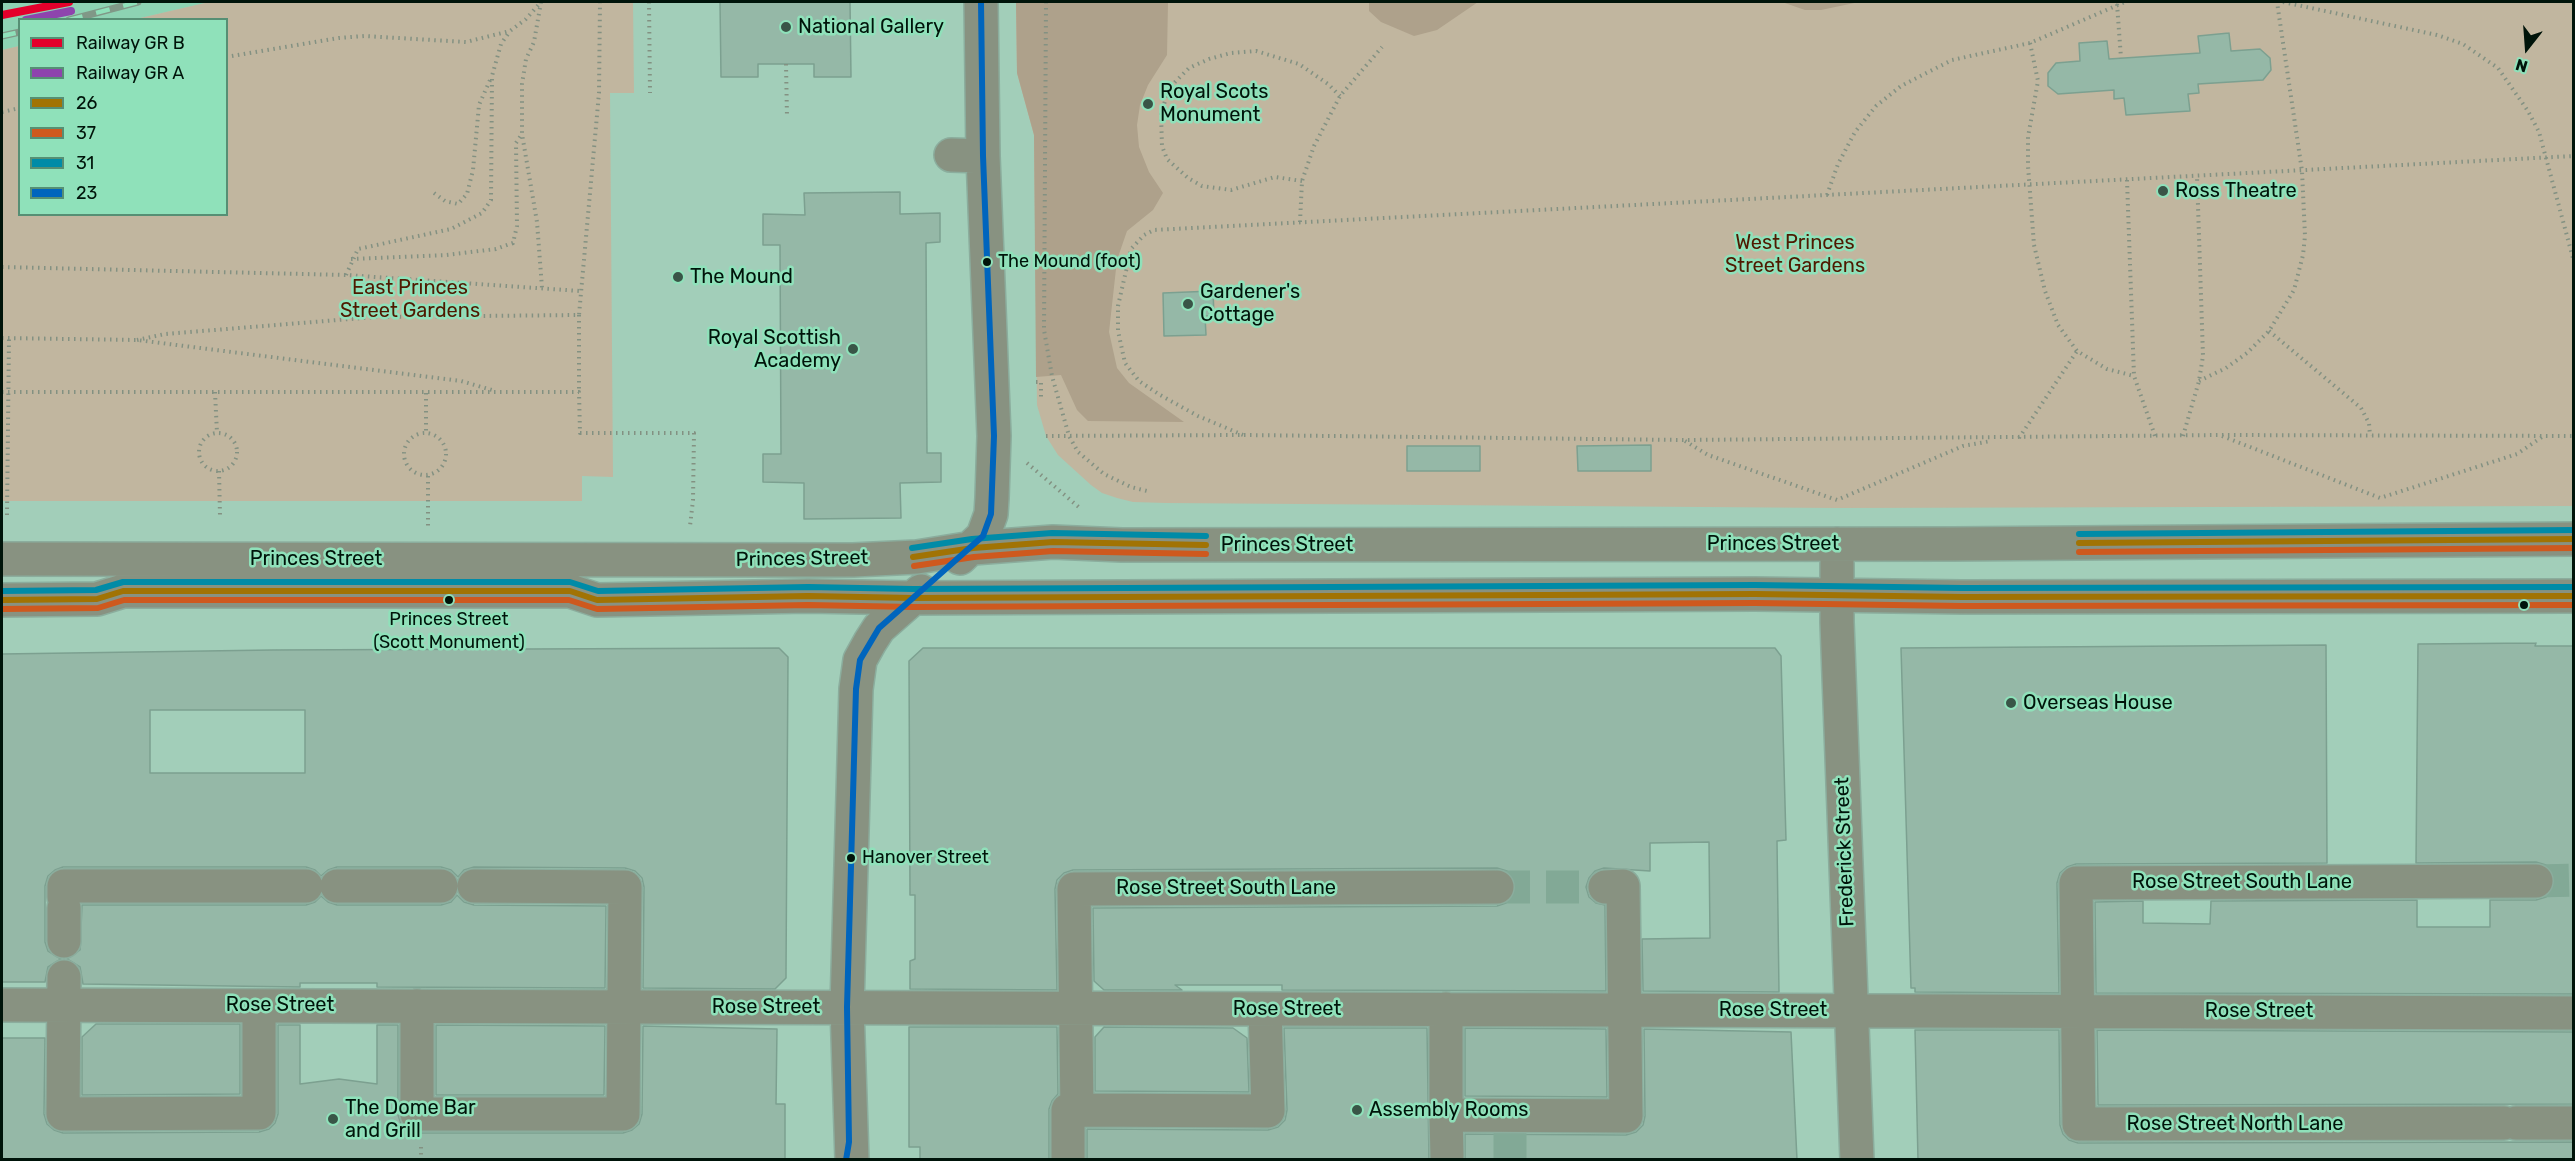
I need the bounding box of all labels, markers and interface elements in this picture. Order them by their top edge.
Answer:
place label: National Gallery [798,15,944,39]
legend [18,18,228,216]
north arrow [2497,18,2557,78]
marker: National Gallery [779,20,793,34]
text: Railway GR B [76,32,185,54]
text: N [2513,55,2530,76]
text: Railway GR A [76,62,184,84]
place label: Royal Scots Monument [1160,80,1268,127]
text: 26 [76,92,97,114]
marker: Royal Scots Monument [1141,97,1155,111]
text: 37 [76,122,96,144]
text: 31 [76,152,94,174]
place label: Ross Theatre [2175,179,2297,203]
text: 23 [76,182,97,204]
marker: Ross Theatre [2156,184,2170,198]
park label: West Princes Street Gardens [1725,231,1865,278]
place label: The Mound (foot) [998,251,1141,273]
marker: The Mound (foot) [981,256,993,268]
place label: The Mound [690,265,793,289]
marker: The Mound [671,270,685,284]
park label: East Princes Street Gardens [340,276,480,323]
place label: Gardener's Cottage [1200,280,1300,327]
marker: Gardener's Cottage [1181,297,1195,311]
place label: Royal Scottish Academy [708,326,841,373]
marker: Royal Scottish Academy [846,342,860,356]
street label: Princes Street [1707,532,1839,556]
street label: Princes Street [1221,533,1353,557]
street label: Princes Street [736,546,868,572]
street label: Princes Street [250,547,382,571]
marker: Princes Street (Scott Monument) [443,594,455,606]
unlabelled marker [2518,599,2530,611]
place label: Princes Street (Scott Monument) [373,609,525,652]
place label: Overseas House [2023,691,2173,715]
marker: Overseas House [2004,696,2018,710]
street label: Frederick Street [1830,777,1860,927]
place label: Hanover Street [862,847,989,869]
marker: Hanover Street [845,852,857,864]
street label: Rose Street South Lane [2132,870,2352,894]
street label: Rose Street South Lane [1116,876,1336,900]
street label: Rose Street [226,993,334,1017]
street label: Rose Street [712,995,820,1019]
street label: Rose Street [1233,997,1341,1021]
street label: Rose Street [1719,998,1827,1022]
street label: Rose Street [2205,999,2313,1023]
place label: The Dome Bar and Grill [345,1096,476,1143]
place label: Assembly Rooms [1369,1098,1528,1122]
marker: Assembly Rooms [1350,1103,1364,1117]
marker: The Dome Bar and Grill [326,1112,340,1126]
street label: Rose Street North Lane [2127,1112,2343,1136]

